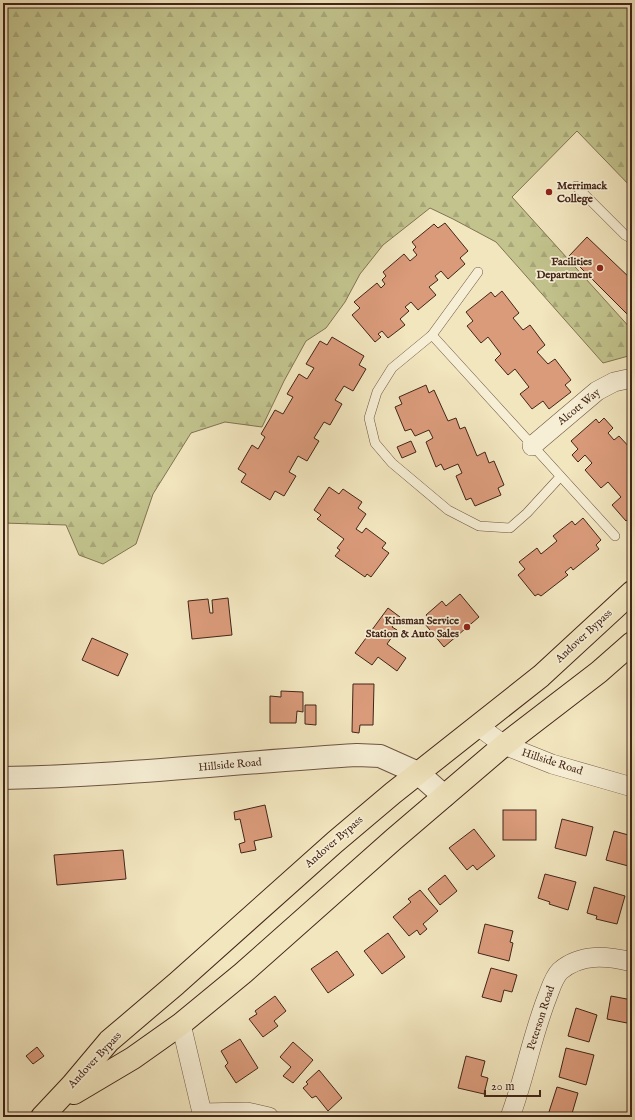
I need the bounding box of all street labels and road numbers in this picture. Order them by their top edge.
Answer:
street label: Alcott Way [554,385,604,429]
street label: Andover Bypass [552,606,615,667]
street label: Hillside Road [520,746,584,778]
street label: Hillside Road [198,755,262,775]
street label: Andover Bypass [301,813,366,872]
street label: Peterson Road [524,984,558,1052]
street label: Andover Bypass [64,1029,125,1092]

